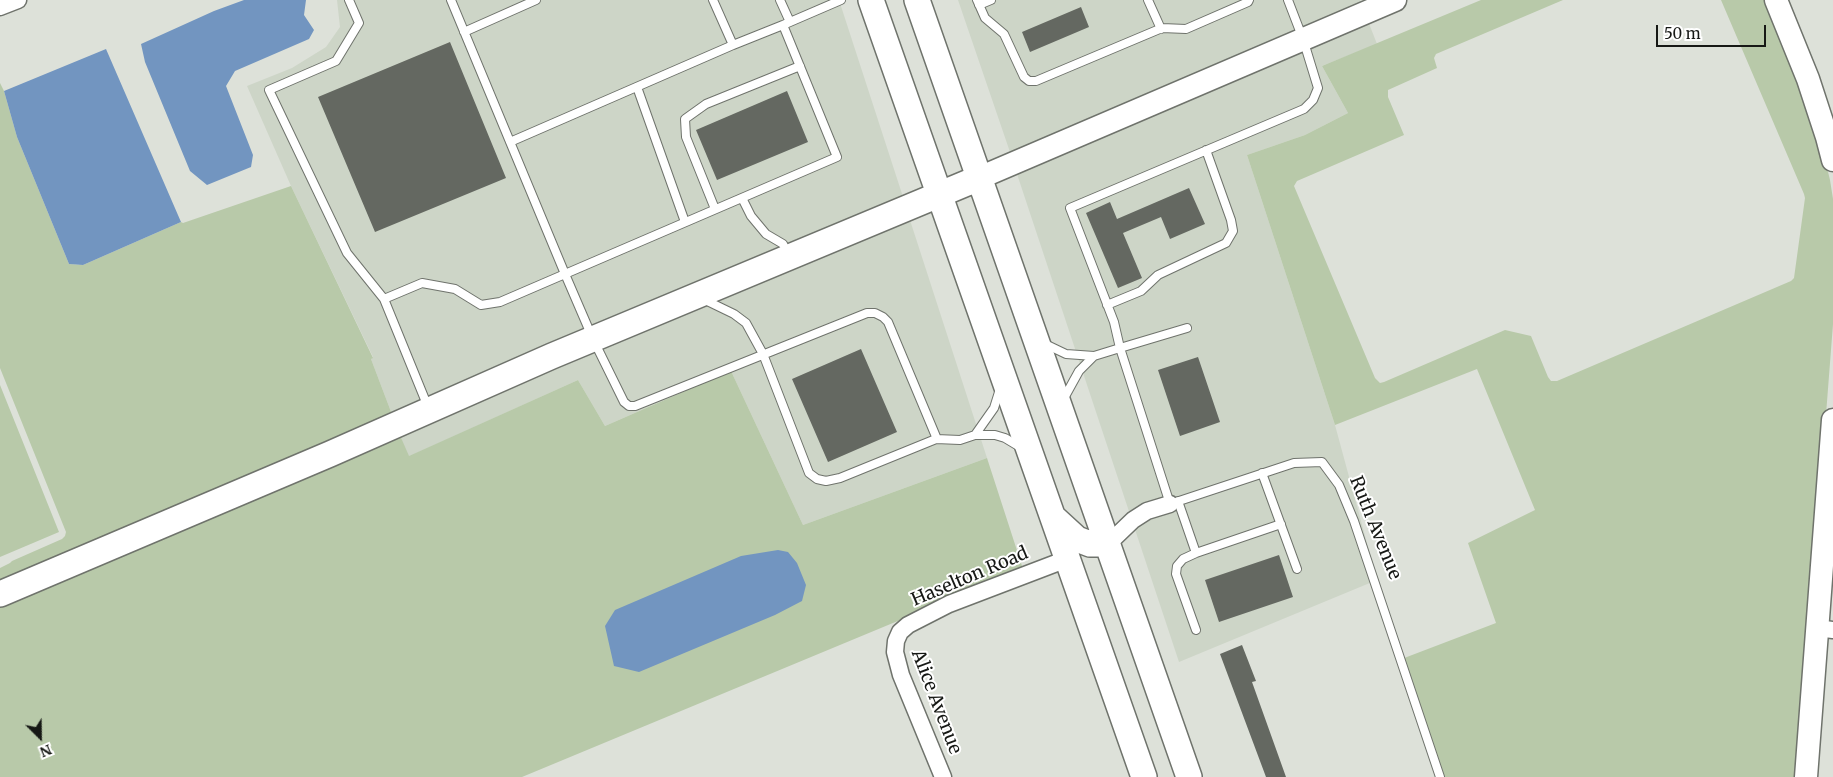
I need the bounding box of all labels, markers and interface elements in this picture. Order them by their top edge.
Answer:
scale bar [1658,15,1768,47]
text: 50 m [1664,24,1701,43]
street label: Ruth Avenue [1344,473,1406,583]
street label: Haselton Road [908,543,1032,611]
street label: Alice Avenue [906,647,966,757]
north arrow [15,712,65,762]
text: N [37,740,54,761]

